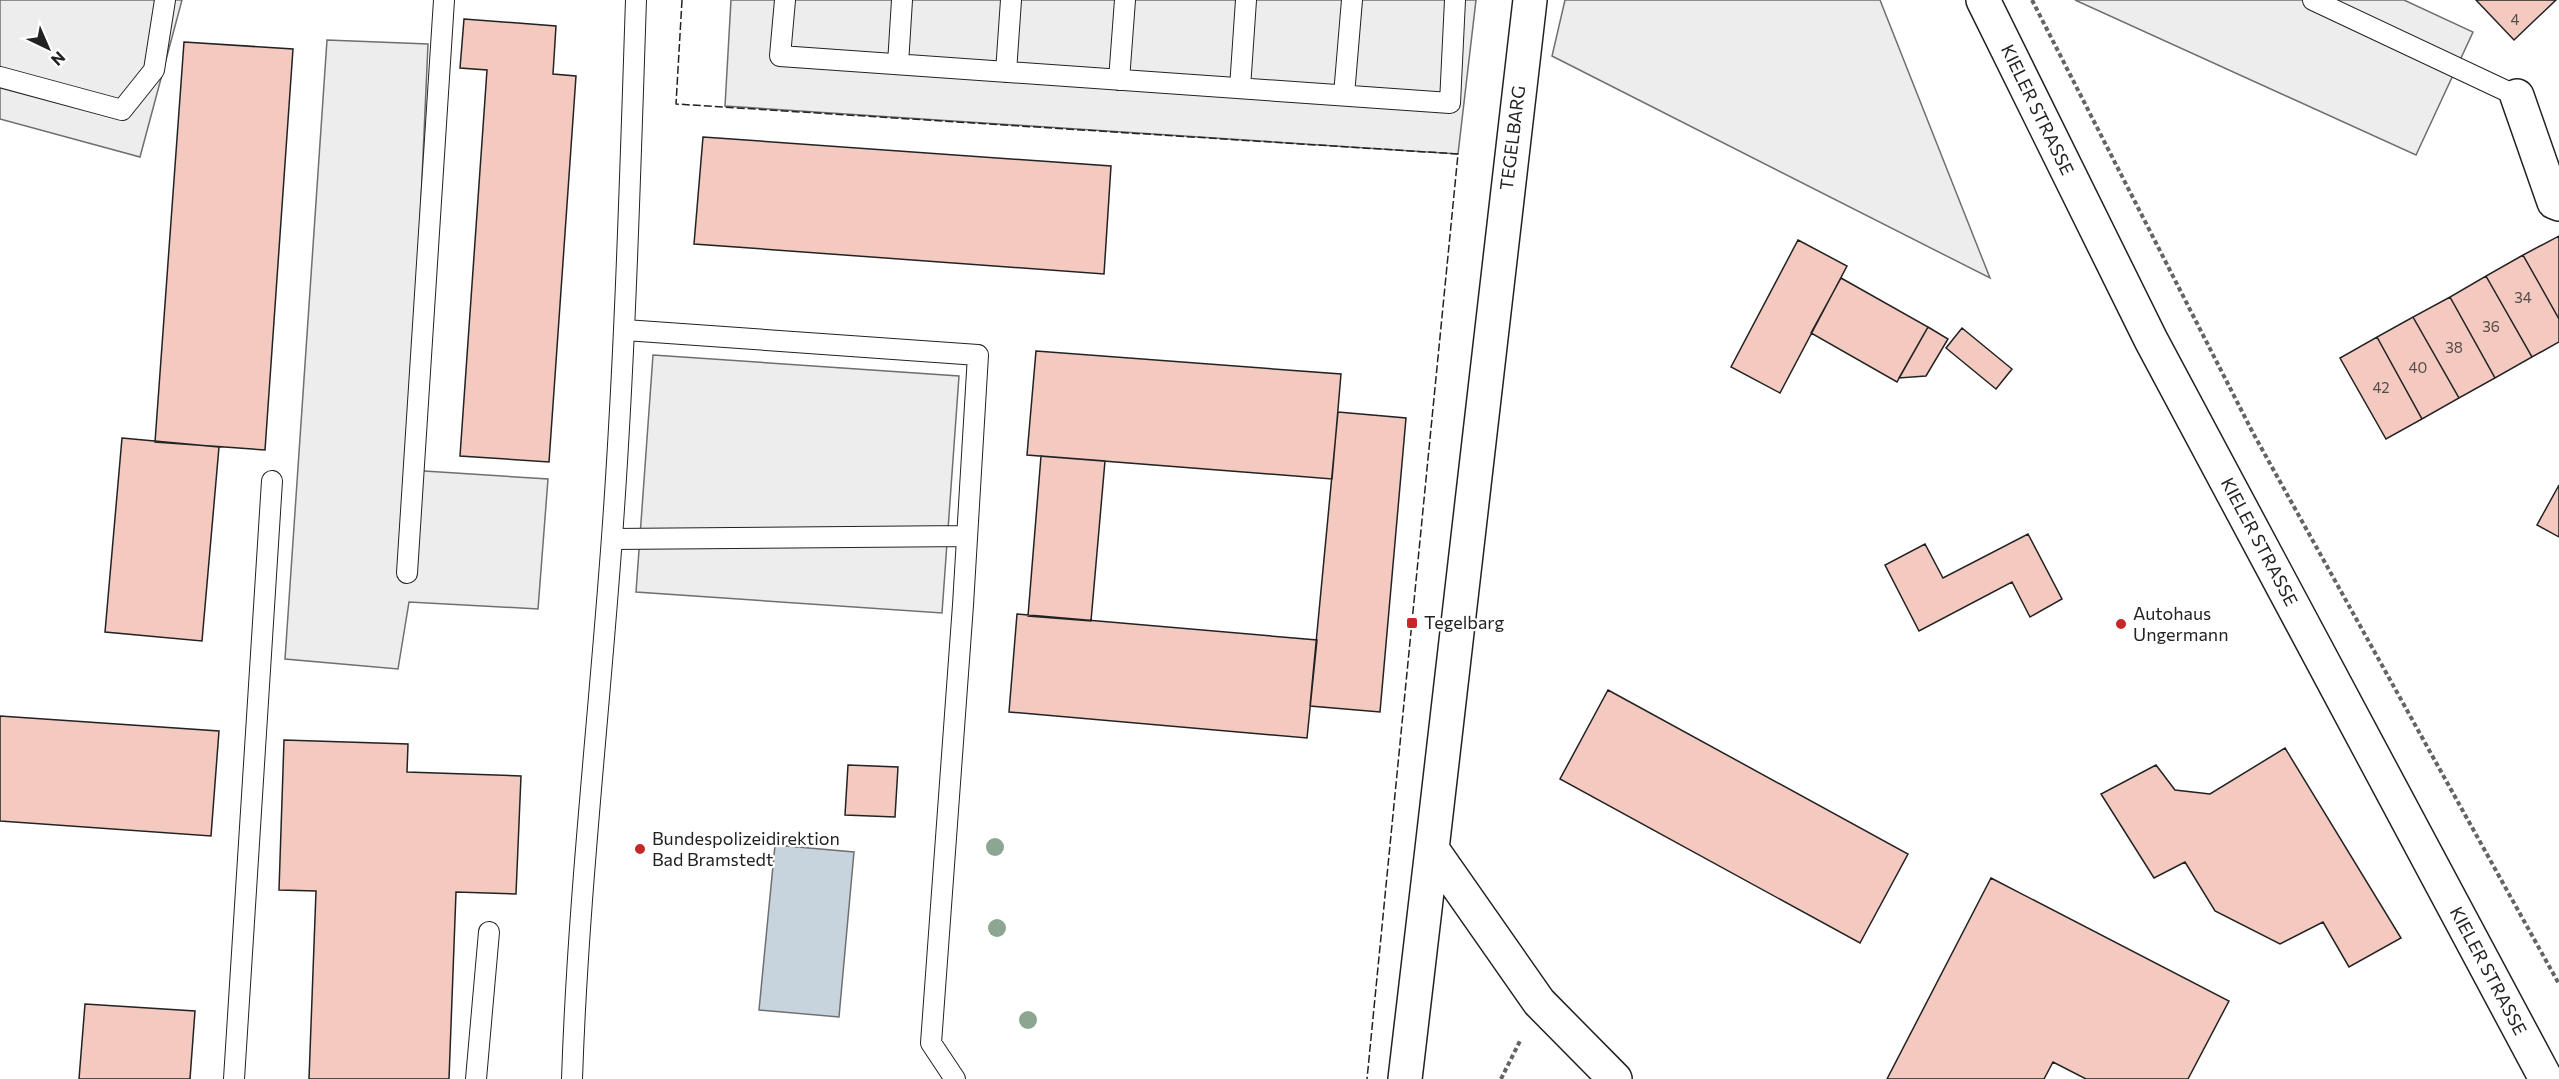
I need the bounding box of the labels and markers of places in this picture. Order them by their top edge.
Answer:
place label: Autohaus Ungermann [2133,602,2228,645]
place label: Tegelbarg [1424,611,1505,633]
marker: Tegelbarg [1405,616,1419,630]
marker: Autohaus Ungermann [2114,617,2128,631]
place label: Bundespolizeidirektion Bad Bramstedt [652,827,840,870]
marker: Bundespolizeidirektion Bad Bramstedt [633,842,647,856]

